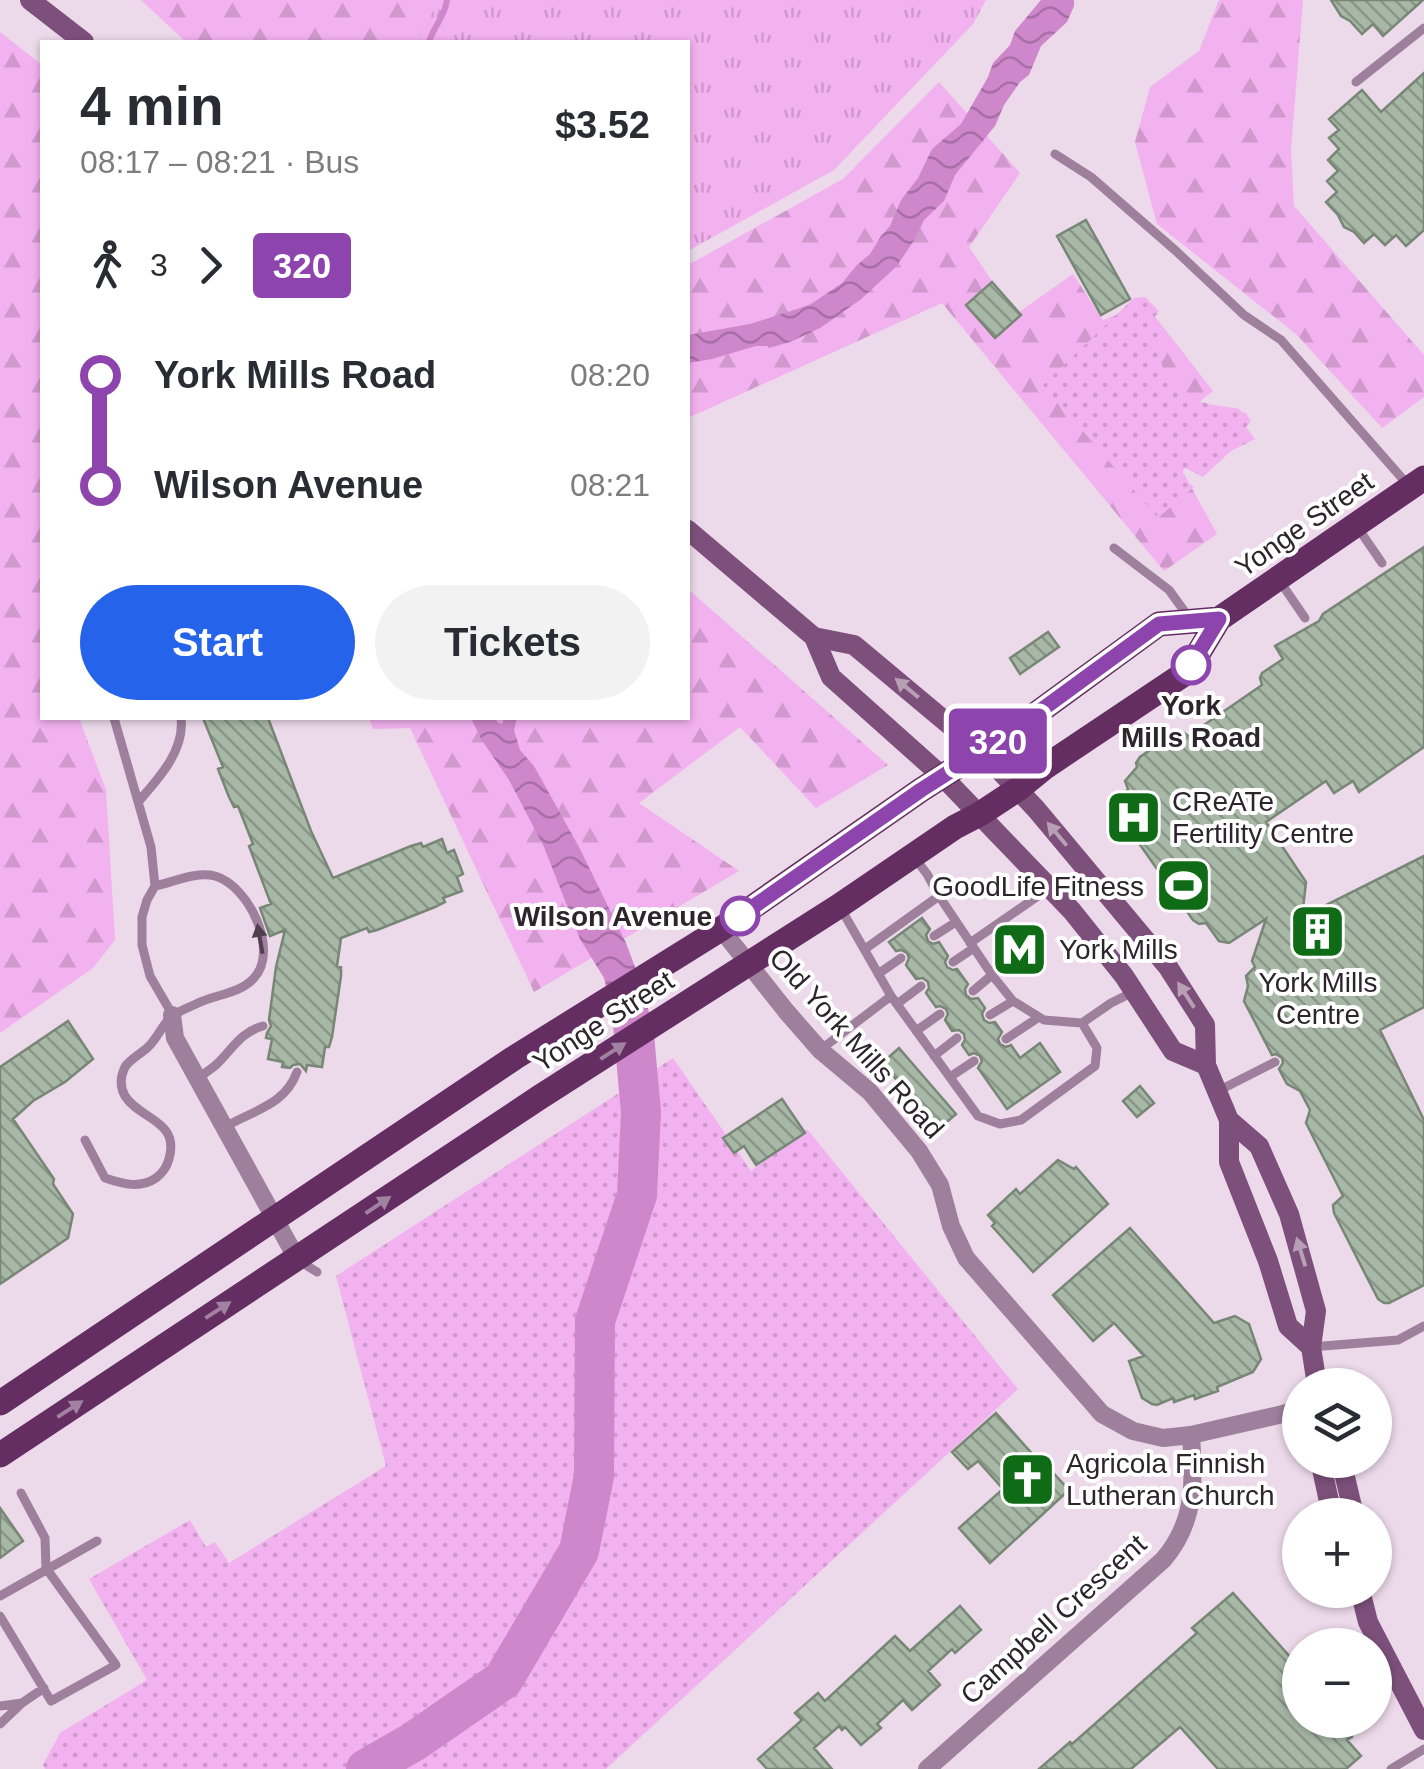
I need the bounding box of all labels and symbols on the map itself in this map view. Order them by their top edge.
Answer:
street label: Yonge Street [1229,465,1379,583]
marker: York Mills Road [1172,646,1210,684]
one-way arrow [895,678,920,700]
place label: York Mills Road [1121,690,1261,753]
line badge: 320 [940,708,1056,774]
place label: CReATe Fertility Centre [1172,786,1354,849]
hospital icon: CReATe Fertility Centre [1103,787,1163,847]
one-way arrow [1047,821,1069,846]
sports icon: GoodLife Fitness [1153,856,1213,916]
place label: GoodLife Fitness [932,871,1144,902]
marker: Wilson Avenue [721,897,759,935]
place label: Wilson Avenue [514,901,712,932]
building icon: York Mills Centre [1288,901,1348,961]
metro station icon: York Mills [990,919,1050,979]
one-way arrow [252,923,267,954]
place label: York Mills [1059,934,1178,965]
street label: Old York Mills Road [763,942,950,1144]
street label: Yonge Street [527,964,679,1078]
place label: York Mills Centre [1259,967,1377,1030]
one-way arrow [1177,981,1195,1008]
one-way arrow [599,1043,627,1060]
one-way arrow [364,1196,392,1214]
one-way arrow [1292,1237,1307,1267]
one-way arrow [205,1302,232,1320]
one-way arrow [56,1400,84,1418]
place label: Agricola Finnish Lutheran Church [1066,1448,1275,1511]
church icon: Agricola Finnish Lutheran Church [997,1449,1057,1509]
street label: Campbell Crescent [954,1528,1152,1711]

